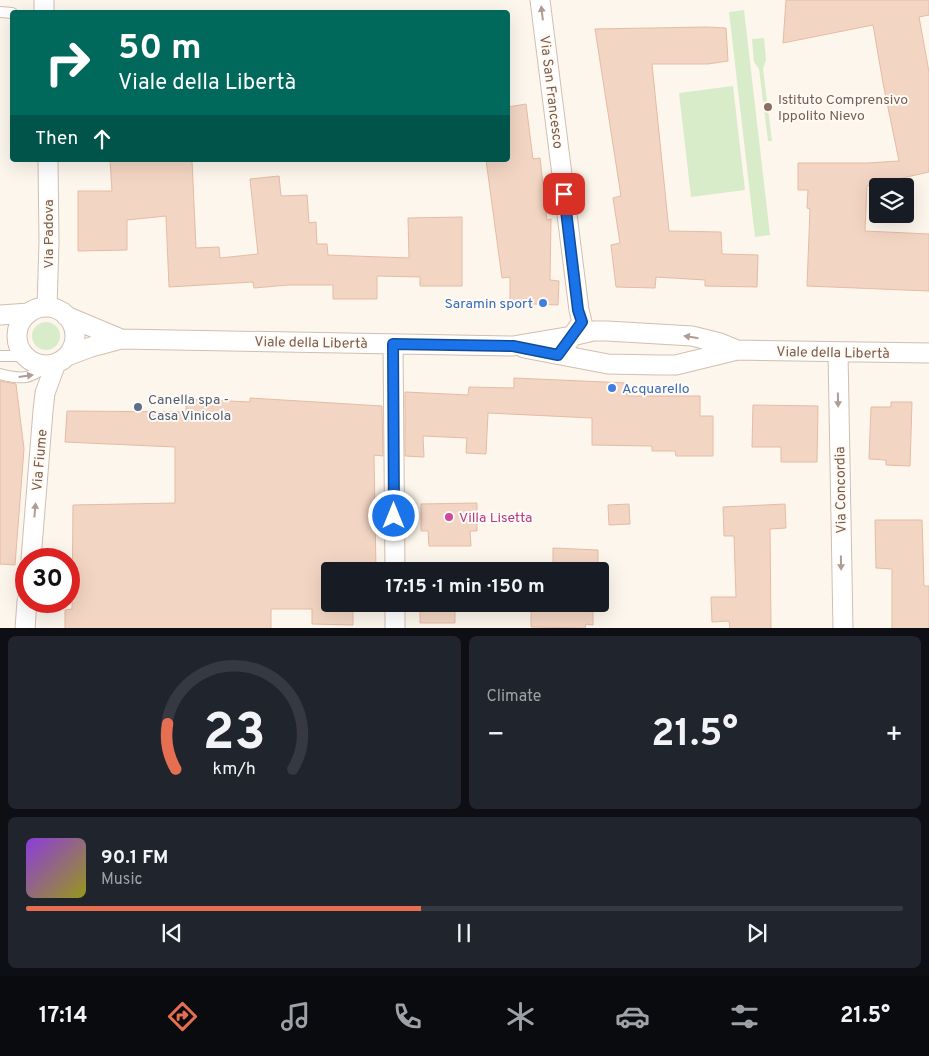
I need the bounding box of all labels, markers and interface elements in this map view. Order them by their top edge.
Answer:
one-way arrow [538,5,546,21]
text: 50 m [118,27,202,71]
icon: right [35,30,100,95]
street label: Via San Francesco [535,35,566,150]
text: Viale della Libertà [118,70,296,97]
place label: Istituto Comprensivo Ippolito Nievo [778,92,908,125]
marker: Istituto Comprensivo Ippolito Nievo [762,101,774,113]
icon: ahead [88,125,116,153]
text: Then [35,127,78,151]
pin [543,173,585,215]
map controls [869,178,914,223]
button: layers [869,178,914,223]
icon: arrive [550,180,578,208]
street label: Via Padova [41,199,58,269]
place label: Saramin sport [444,296,533,313]
marker: Saramin sport [537,297,549,309]
one-way arrow [682,332,698,340]
street label: Viale della Libertà [254,334,368,353]
street label: Viale della Libertà [776,344,890,363]
one-way arrow [18,372,34,380]
place label: Acquarello [622,381,690,398]
marker: Acquarello [606,382,618,394]
place label: Canella spa - Casa Vinicola [148,392,231,425]
one-way arrow [834,393,842,409]
marker: Canella spa - Casa Vinicola [132,401,144,413]
street label: Via Fiume [29,428,52,492]
street label: Via Concordia [832,446,851,534]
position arrow [367,489,419,541]
one-way arrow [31,502,39,518]
place label: Villa Lisetta [459,510,532,527]
marker: Villa Lisetta [443,511,455,523]
speed limit sign: 30 [15,548,80,613]
one-way arrow [837,555,845,571]
text: 17:15 · 1 min · 150 m [385,575,545,599]
text: Climate [487,687,541,707]
text: 23 [203,702,266,768]
text: 21.5° [651,711,738,760]
text: − [487,718,505,754]
text: + [885,718,903,754]
text: km/h [213,758,256,781]
text: 90.1 FM [101,846,169,870]
text: Music [101,870,142,890]
icon: previous [158,919,186,947]
icon: pause [450,919,478,947]
icon: next [743,919,771,947]
icon: directions [165,999,200,1034]
icon: music [278,999,313,1034]
icon: phone [390,999,425,1034]
icon: climate [503,999,538,1034]
icon: car [615,999,650,1034]
icon: filters [727,999,762,1034]
text: 17:14 [39,1003,88,1030]
text: 21.5° [840,1003,890,1030]

